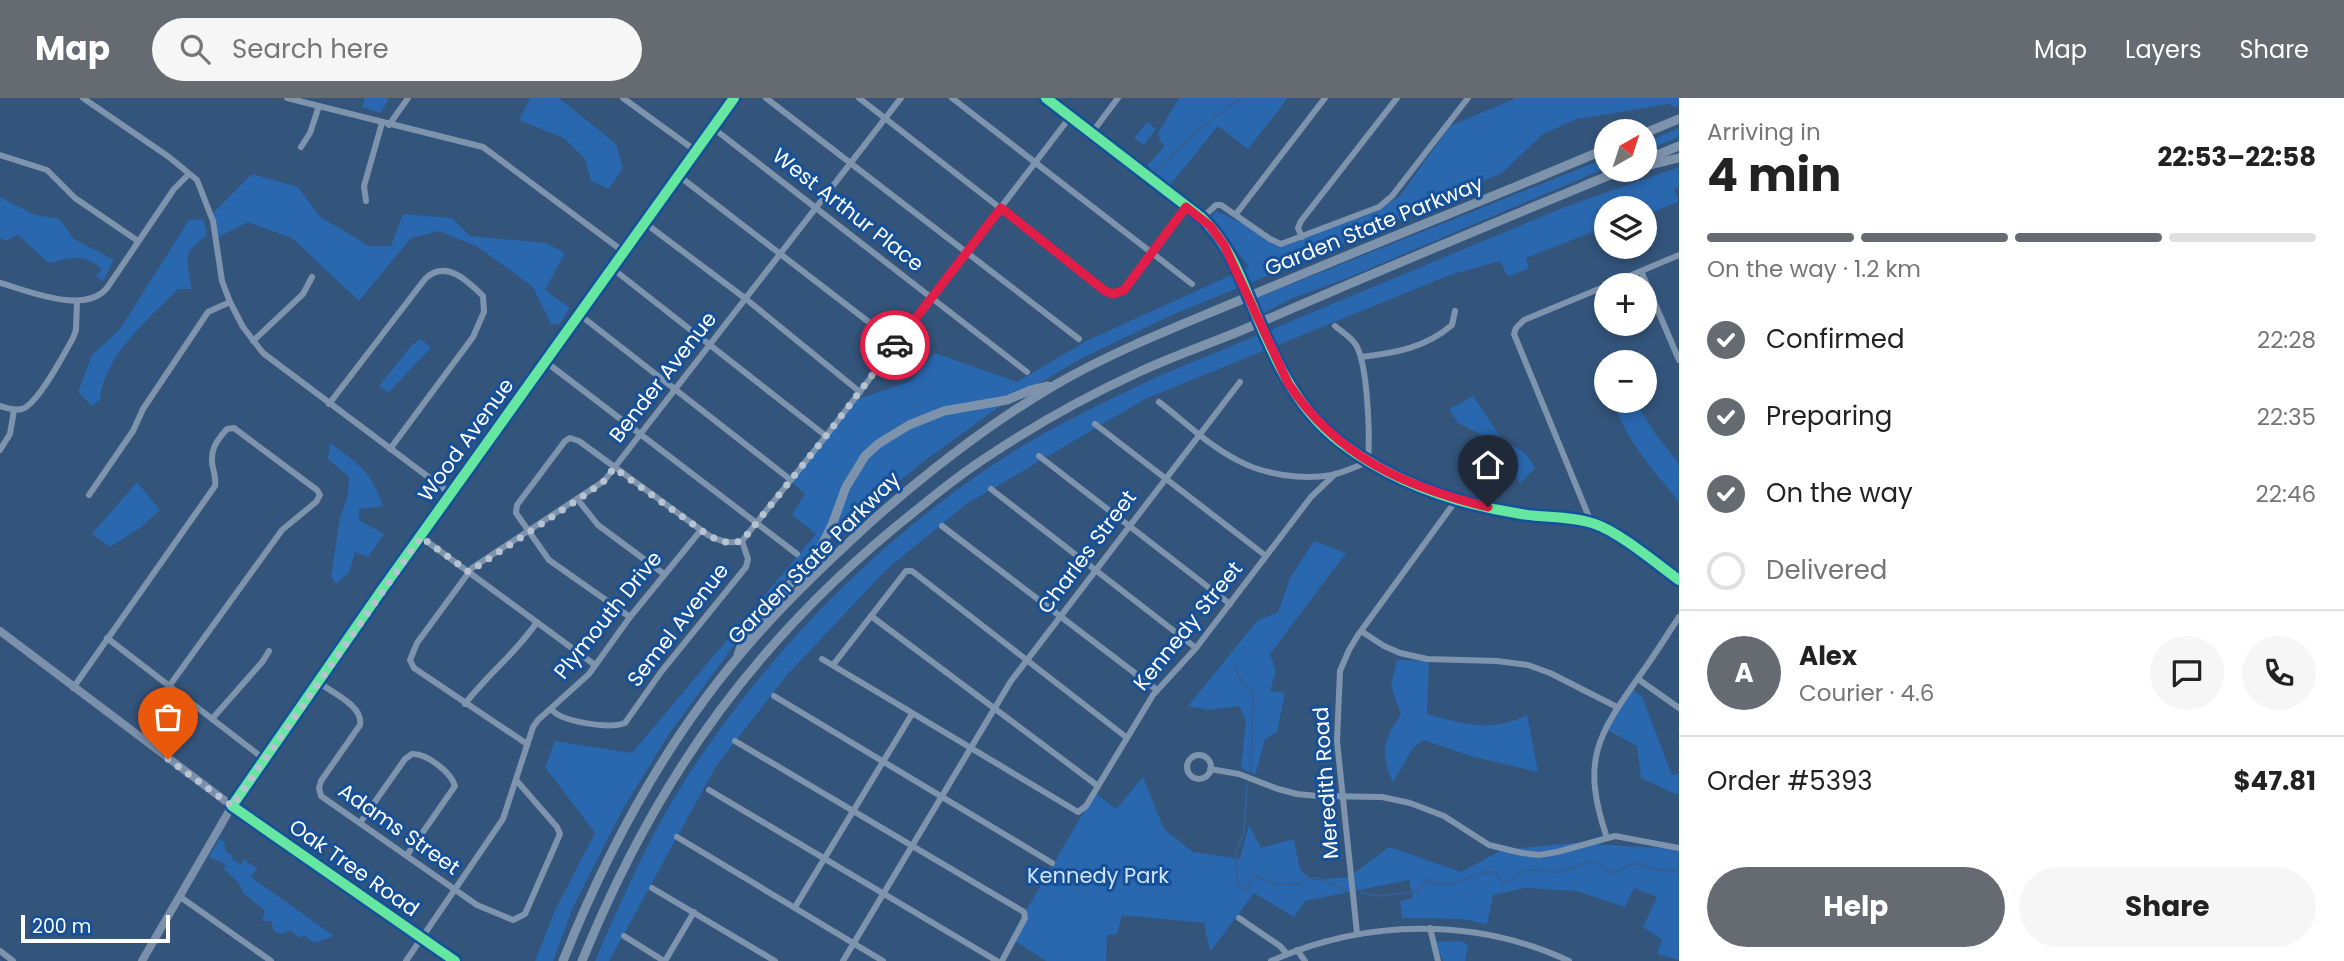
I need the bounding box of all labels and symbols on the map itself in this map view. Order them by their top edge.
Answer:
north arrow [1594,119,1657,182]
street label: West Arthur Place [767,141,930,278]
street label: Garden State Parkway [1260,168,1488,283]
street label: Bender Avenue [602,305,723,448]
courier [860,310,930,380]
street label: Wood Avenue [411,372,520,507]
pin [1458,435,1518,507]
street label: Garden State Parkway [721,465,907,650]
street label: Charles Street [1031,484,1143,619]
street label: Plymouth Drive [547,545,668,685]
street label: Kennedy Street [1126,555,1249,696]
street label: Semel Avenue [620,557,735,693]
pin [138,687,198,759]
street label: Meredith Road [1306,706,1345,860]
street label: Adams Street [333,776,466,881]
street label: Oak Tree Road [283,812,425,923]
park label: Kennedy Park [1027,861,1169,890]
scale bar [21,912,170,944]

